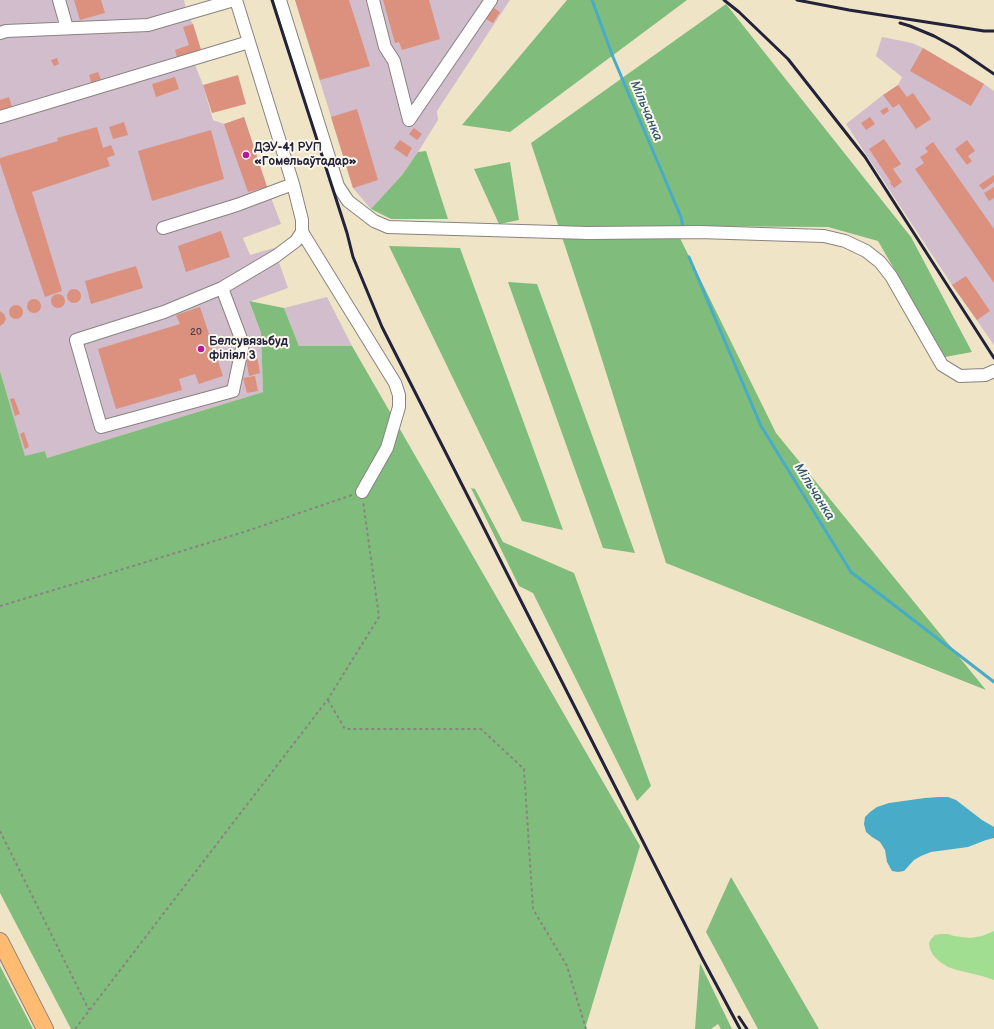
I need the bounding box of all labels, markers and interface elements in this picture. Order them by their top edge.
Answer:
water label: Мільчанка [626,78,666,144]
place label: ДЭУ-41 РУП «Гомельаўтадар» [254,141,357,169]
marker: ДЭУ-41 РУП «Гомельаўтадар» [241,150,251,160]
house number: 20 [190,326,202,338]
place label: Белсувязьбуд філіял 3 [209,335,288,363]
marker: Белсувязьбуд філіял 3 [196,344,206,354]
water label: Мільчанка [790,461,838,523]

